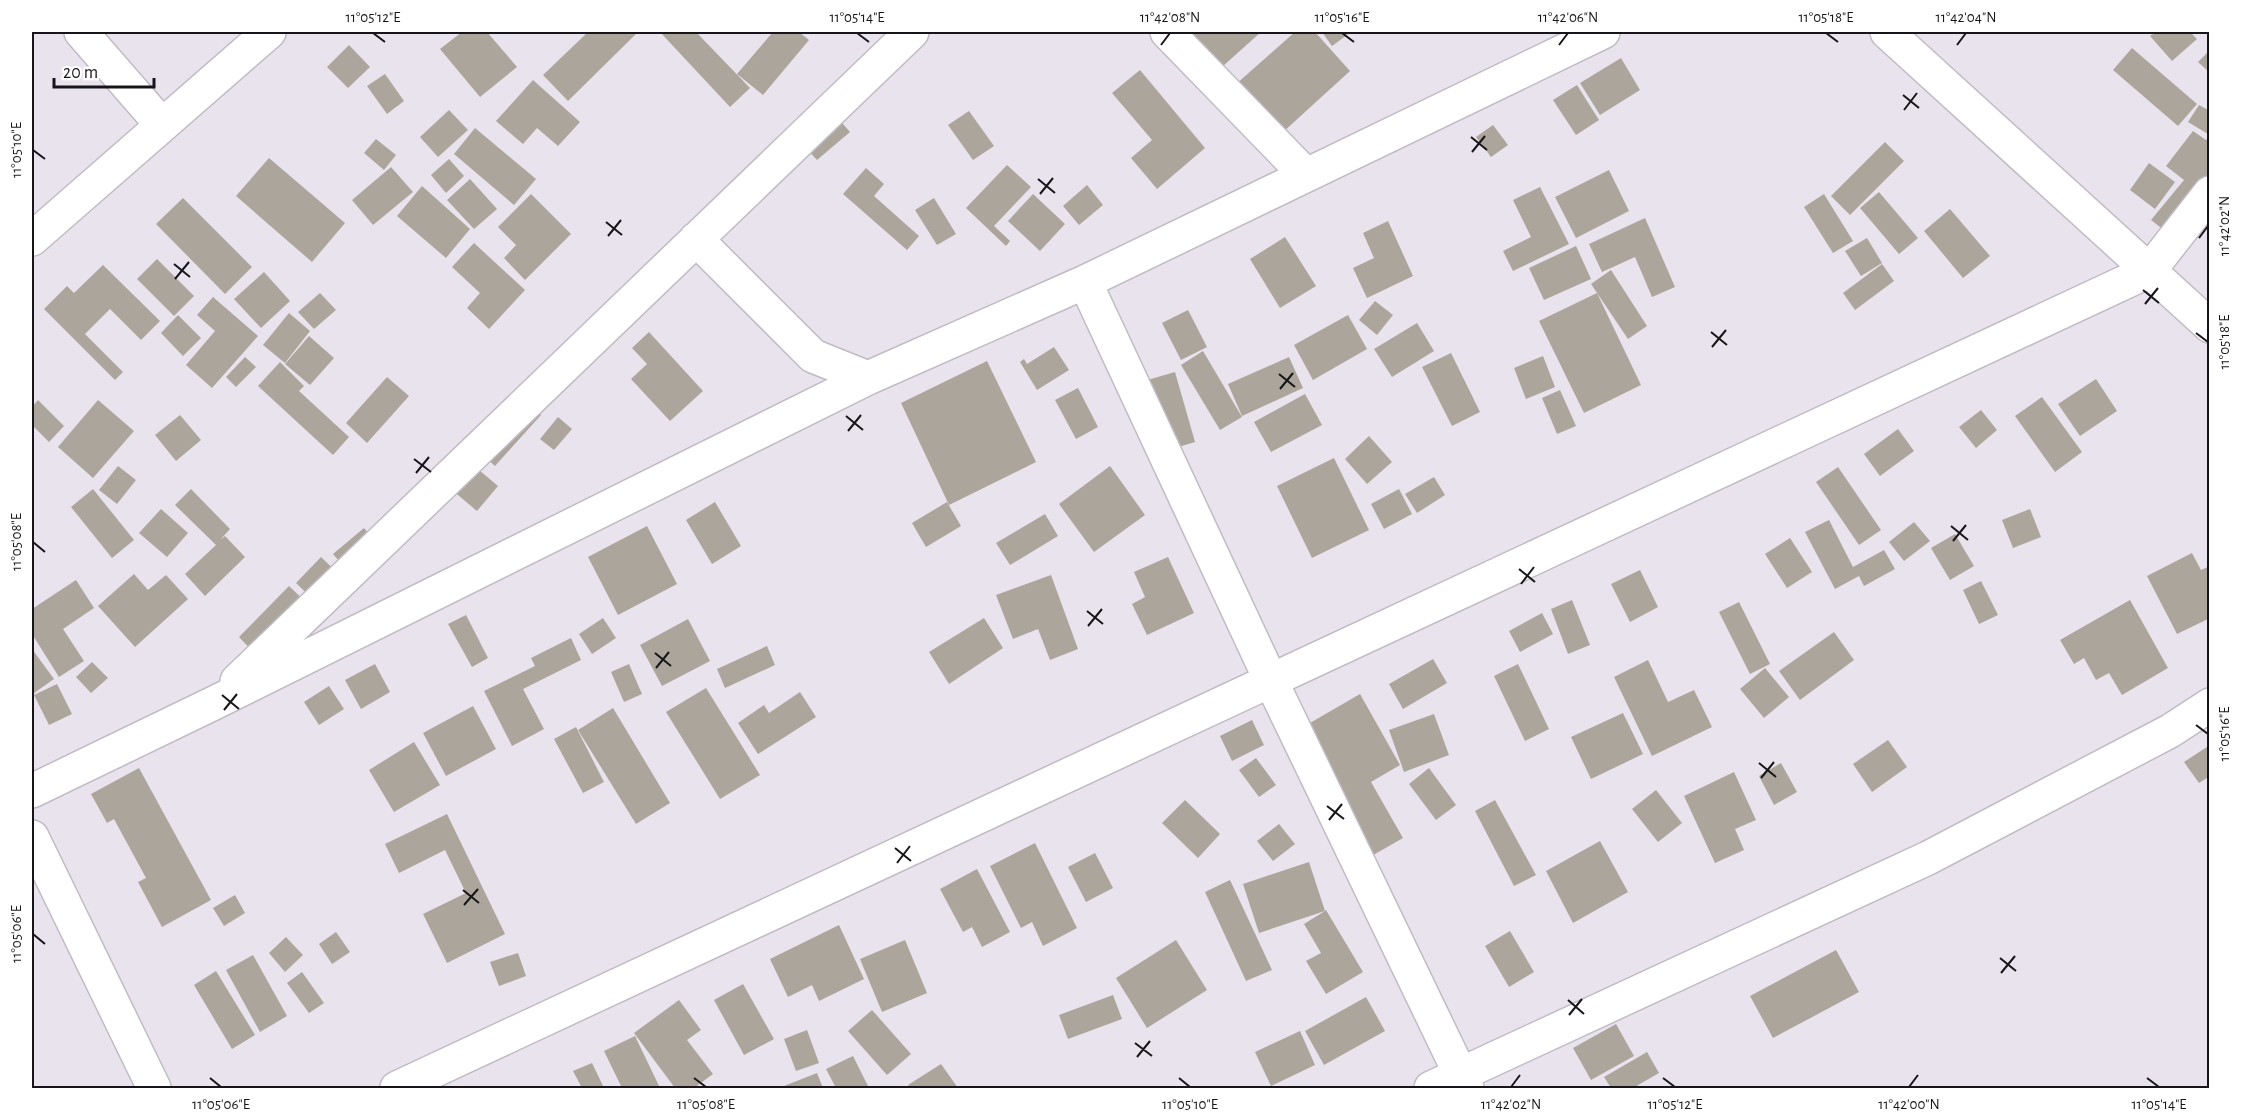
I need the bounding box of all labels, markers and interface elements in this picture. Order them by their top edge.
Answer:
text: 11°05'12"E [346,10,400,25]
text: 11°05'14"E [829,10,885,25]
text: 11°42'08"N [1140,10,1200,25]
text: 11°05'16"E [1314,10,1370,25]
text: 11°42'06"N [1538,10,1598,25]
text: 11°05'18"E [1798,10,1854,25]
text: 11°42'04"N [1936,10,1996,25]
scale bar [54,51,154,89]
text: 20 m [63,64,98,82]
text: 11°05'10"E [9,122,24,178]
text: 11°42'02"N [2217,196,2232,256]
text: 11°05'18"E [2217,314,2232,370]
text: 11°05'08"E [9,513,24,571]
text: 11°05'16"E [2217,706,2232,762]
text: 11°05'06"E [9,905,24,963]
text: 11°05'06"E [192,1097,250,1112]
text: 11°05'08"E [677,1097,735,1112]
text: 11°05'10"E [1162,1097,1218,1112]
text: 11°42'02"N [1481,1097,1541,1112]
text: 11°05'12"E [1648,1097,1702,1112]
text: 11°42'00"N [1878,1097,1940,1112]
text: 11°05'14"E [2131,1097,2187,1112]

